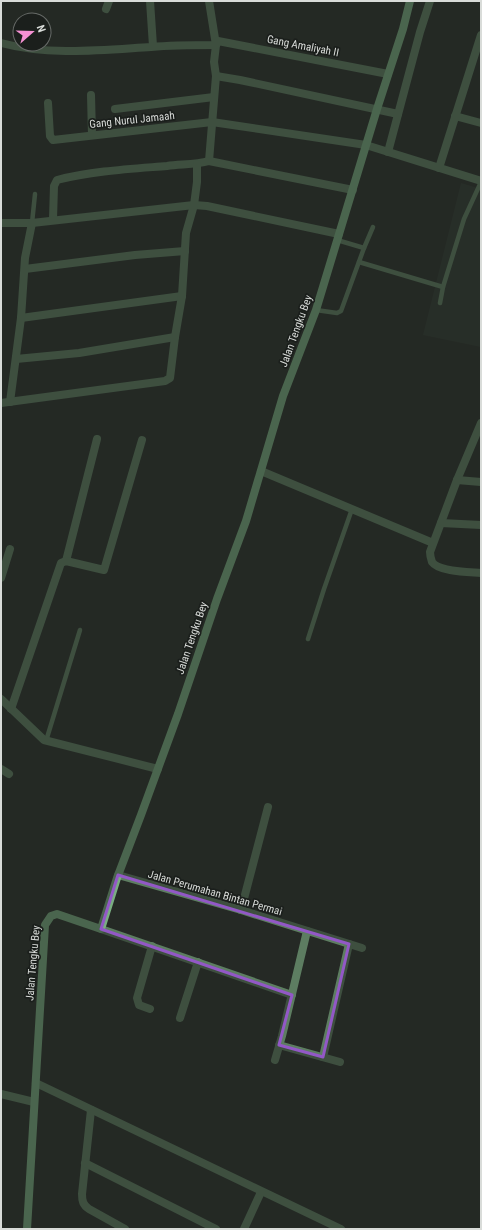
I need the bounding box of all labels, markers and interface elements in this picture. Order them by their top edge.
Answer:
north arrow [12,12,52,52]
text: N [34,23,48,34]
street label: Gang Amaliyah II [266,33,340,59]
street label: Gang Nurul Jamaah [89,109,175,131]
street label: Jalan Tengku Bey [277,293,315,369]
street label: Jalan Tengku Bey [174,600,211,676]
street label: Jalan Perumahan Bintan Permai [146,868,284,918]
street label: Jalan Tengku Bey [23,924,43,1001]

